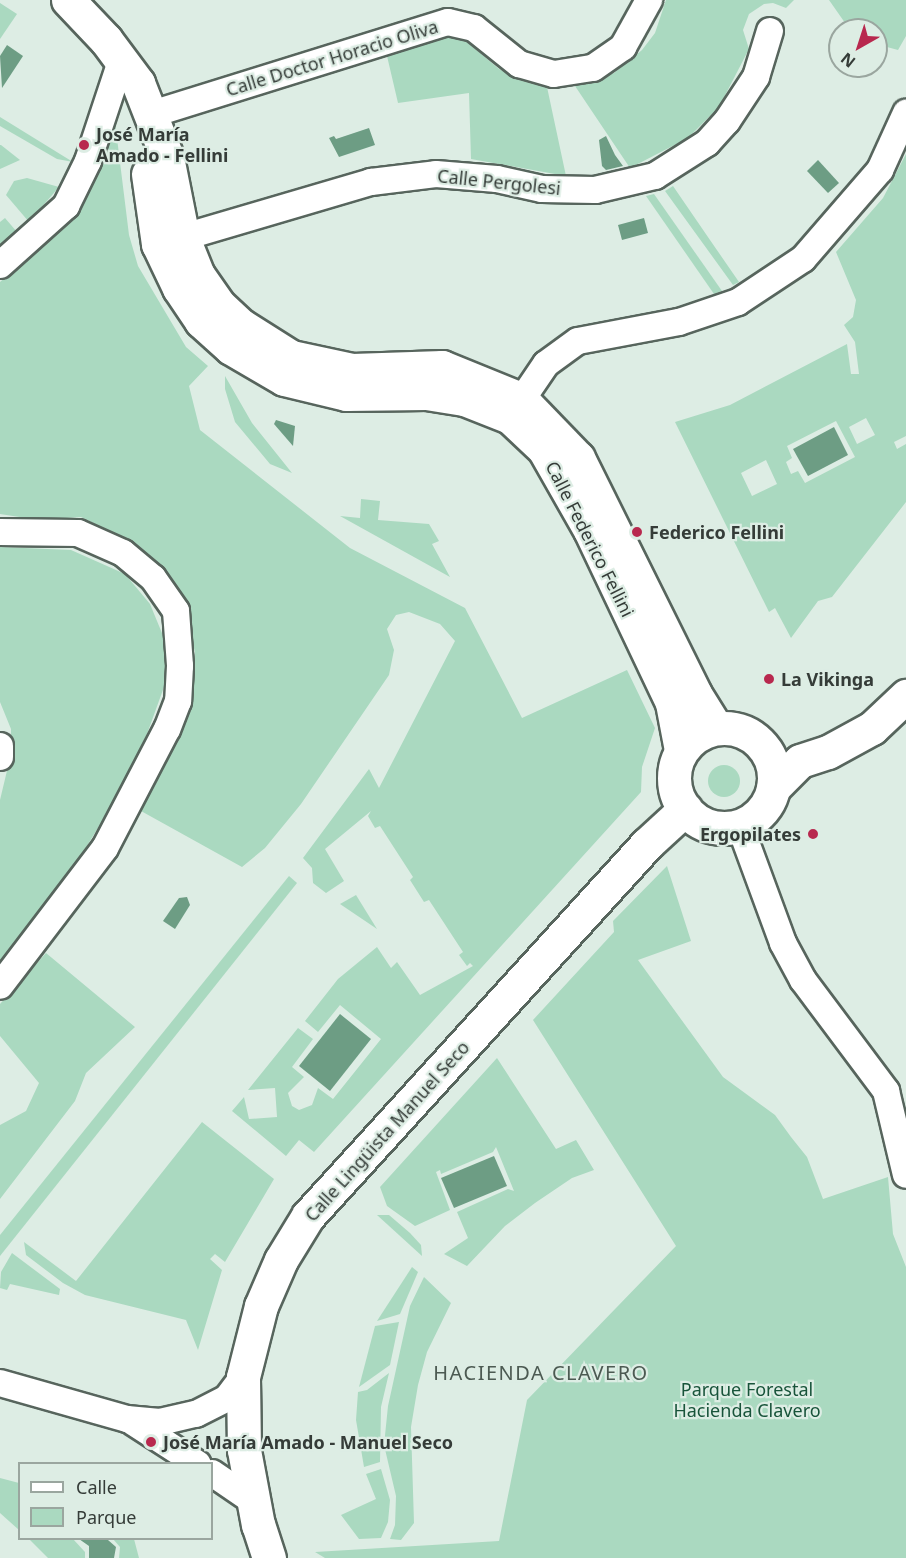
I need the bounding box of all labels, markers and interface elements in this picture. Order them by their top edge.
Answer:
street label: Calle Doctor Horacio Oliva [223,15,441,101]
north arrow [828,18,888,78]
text: N [836,48,860,73]
place label: José María Amado - Fellini [96,124,228,166]
marker: José María Amado - Fellini [77,138,91,152]
street label: Calle Pergolesi [436,165,562,199]
street label: Calle Federico Fellini [541,458,639,620]
place label: Federico Fellini [649,521,784,543]
marker: Federico Fellini [630,525,644,539]
place label: La Vikinga [781,668,874,690]
marker: La Vikinga [762,672,776,686]
place label: Ergopilates [700,823,801,845]
marker: Ergopilates [806,827,820,841]
street label: Calle Lingüista Manuel Seco [300,1036,474,1226]
district label: HACIENDA CLAVERO [433,1360,649,1384]
park label: Parque Forestal Hacienda Clavero [673,1379,821,1422]
place label: José María Amado - Manuel Seco [163,1431,453,1453]
marker: José María Amado - Manuel Seco [144,1435,158,1449]
legend [18,1462,213,1540]
text: Calle [76,1475,117,1499]
text: Parque [76,1505,136,1529]

